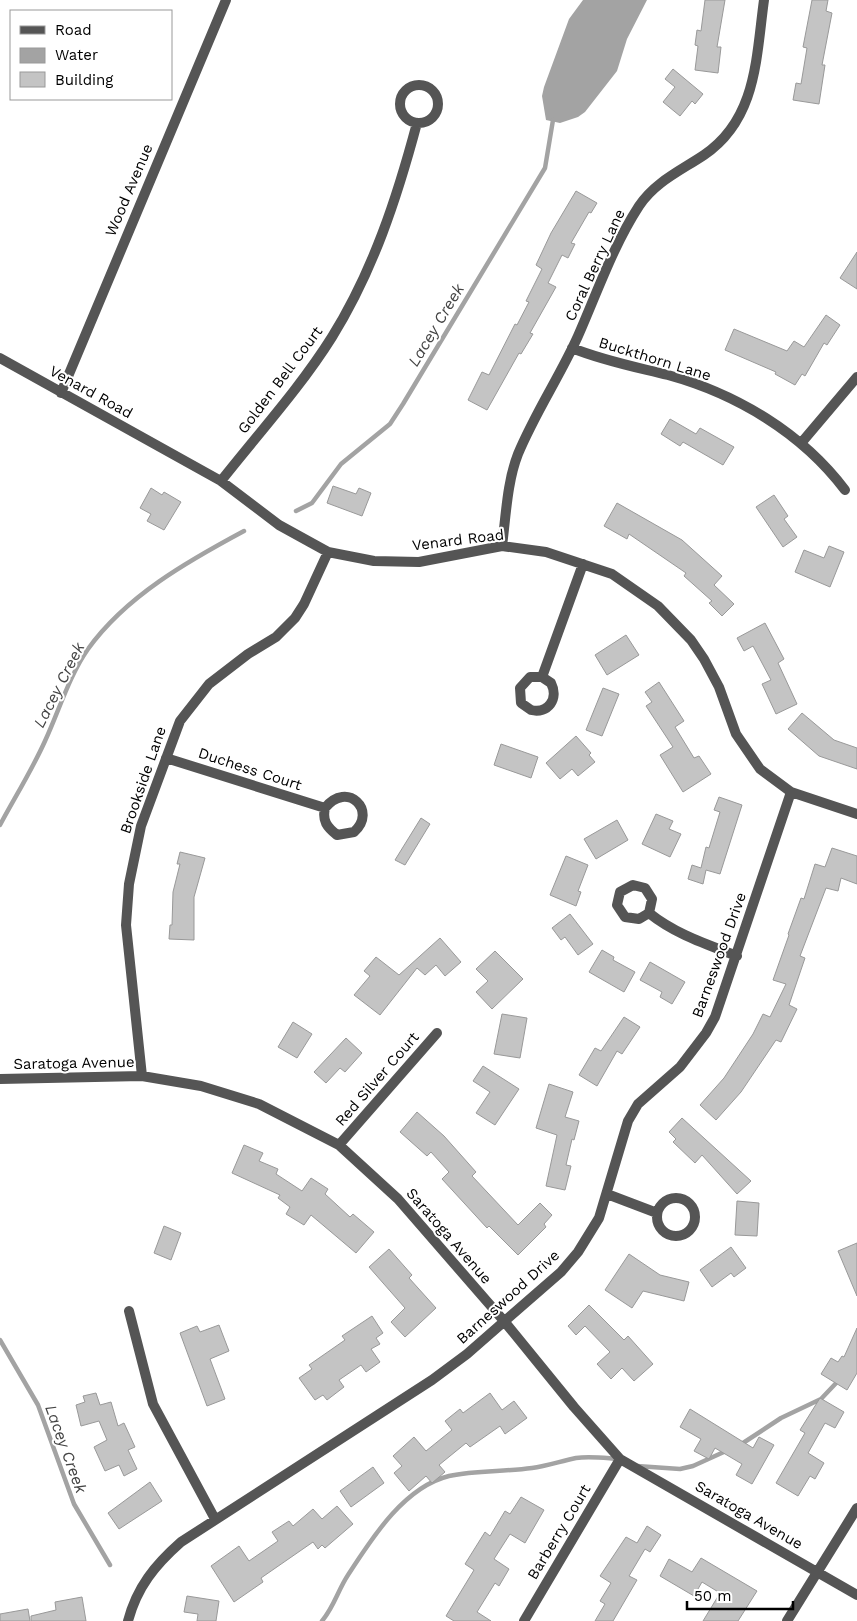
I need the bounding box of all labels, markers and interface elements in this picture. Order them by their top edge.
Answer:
legend [10,10,172,100]
text: Road [55,21,92,39]
text: Water [55,46,98,64]
text: Building [55,71,113,89]
street label: Wood Avenue [101,141,157,239]
street label: Coral Berry Lane [561,206,629,324]
water label: Lacey Creek [404,279,469,370]
street label: Golden Bell Court [234,322,327,437]
street label: Buckthorn Lane [597,333,713,385]
street label: Venard Road [46,362,136,422]
street label: Venard Road [411,525,505,555]
water label: Lacey Creek [29,638,89,731]
street label: Brookside Lane [116,724,170,836]
street label: Duchess Court [196,744,305,794]
street label: Barneswood Drive [688,890,750,1020]
street label: Red Silver Court [331,1028,423,1130]
street label: Saratoga Avenue [13,1053,135,1073]
street label: Saratoga Avenue [403,1184,495,1288]
street label: Barneswood Drive [453,1246,563,1348]
water label: Lacey Creek [41,1402,91,1497]
street label: Saratoga Avenue [692,1477,806,1553]
street label: Barberry Court [524,1481,595,1583]
scale bar [687,1578,793,1610]
text: 50 m [694,1587,731,1605]

